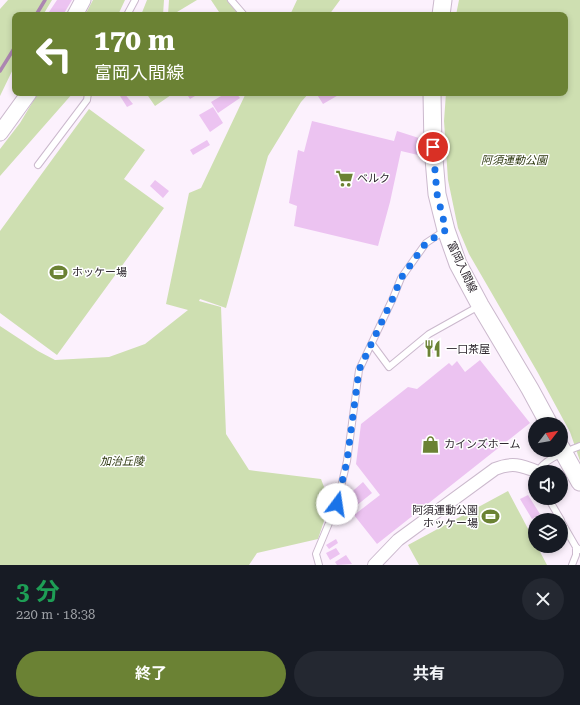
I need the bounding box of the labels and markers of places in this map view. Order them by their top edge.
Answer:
pin [416,130,450,164]
supermarket icon: ベルク [334,168,354,188]
place label: ベルク [357,172,390,185]
sports icon: ホッケー場 [49,262,69,282]
place label: ホッケー場 [72,266,127,279]
restaurant icon: 一口茶屋 [423,339,443,359]
place label: 一口茶屋 [446,343,490,356]
shop icon: カインズホーム [421,434,441,454]
place label: カインズホーム [444,438,520,451]
place label: 阿須運動公園 ホッケー場 [412,504,478,530]
sports icon: 阿須運動公園 ホッケー場 [481,506,501,526]

